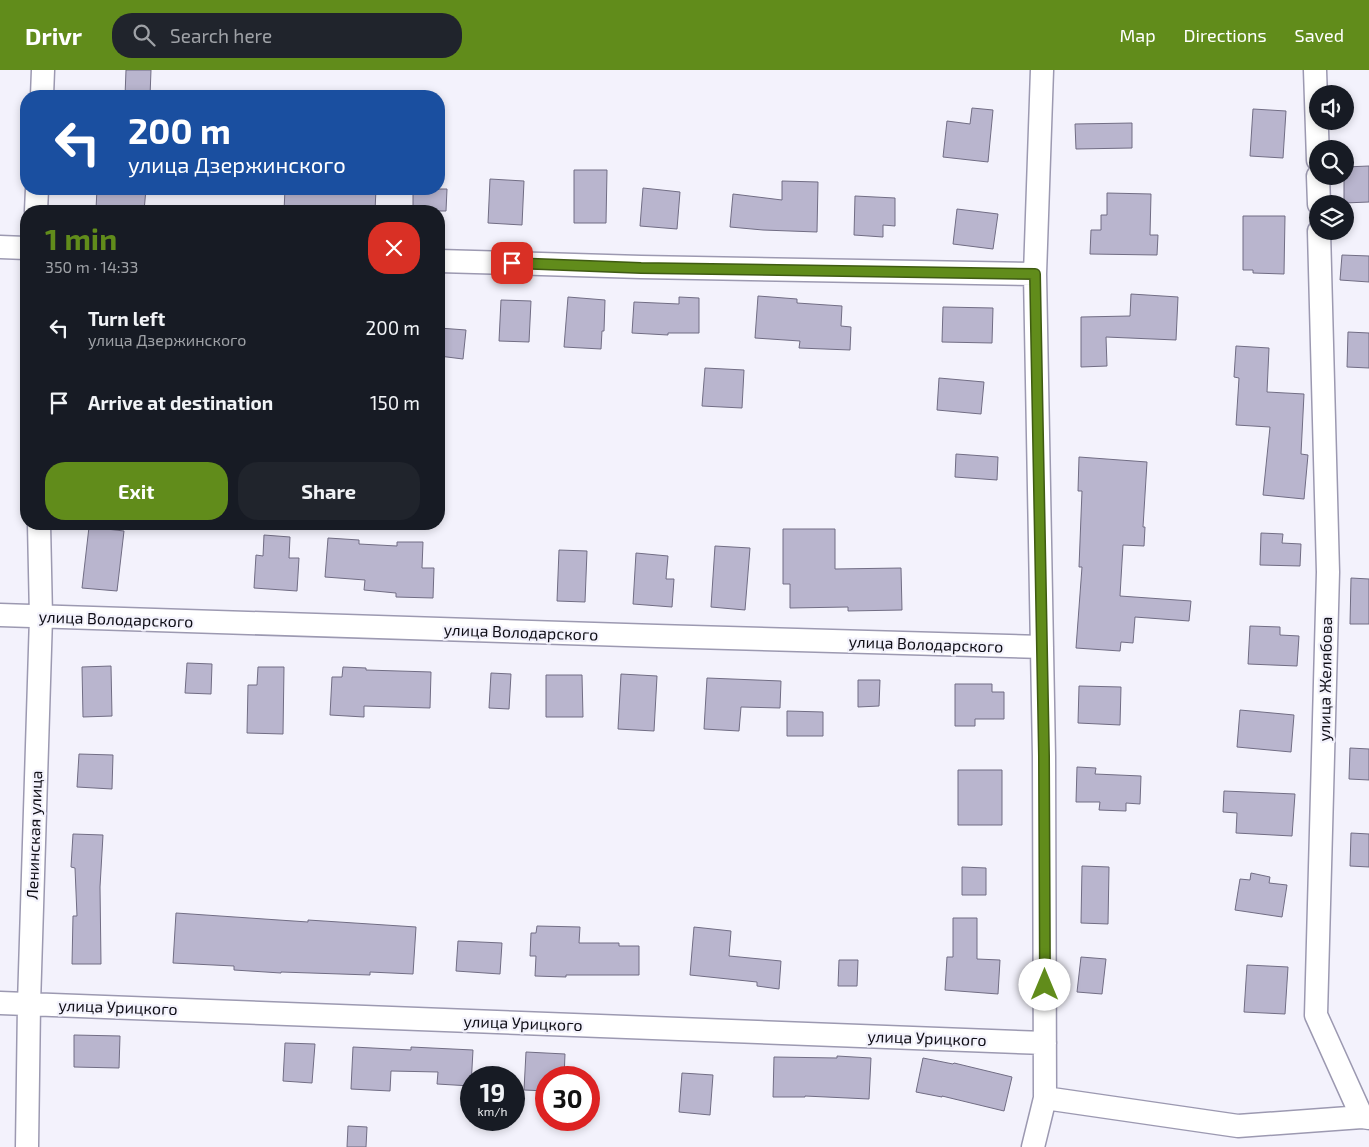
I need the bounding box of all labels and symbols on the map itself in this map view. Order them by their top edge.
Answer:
pin [491,242,533,284]
street label: улица Володарского [38,606,194,632]
street label: улица Желябова [1314,616,1336,742]
street label: улица Володарского [443,619,599,645]
street label: улица Володарского [848,631,1004,657]
street label: Ленинская улица [22,770,46,900]
position arrow [1018,958,1070,1010]
street label: улица Урицкого [58,995,178,1019]
street label: улица Урицкого [463,1011,583,1035]
street label: улица Урицкого [867,1026,987,1050]
speed limit sign: 30 [535,1066,600,1131]

